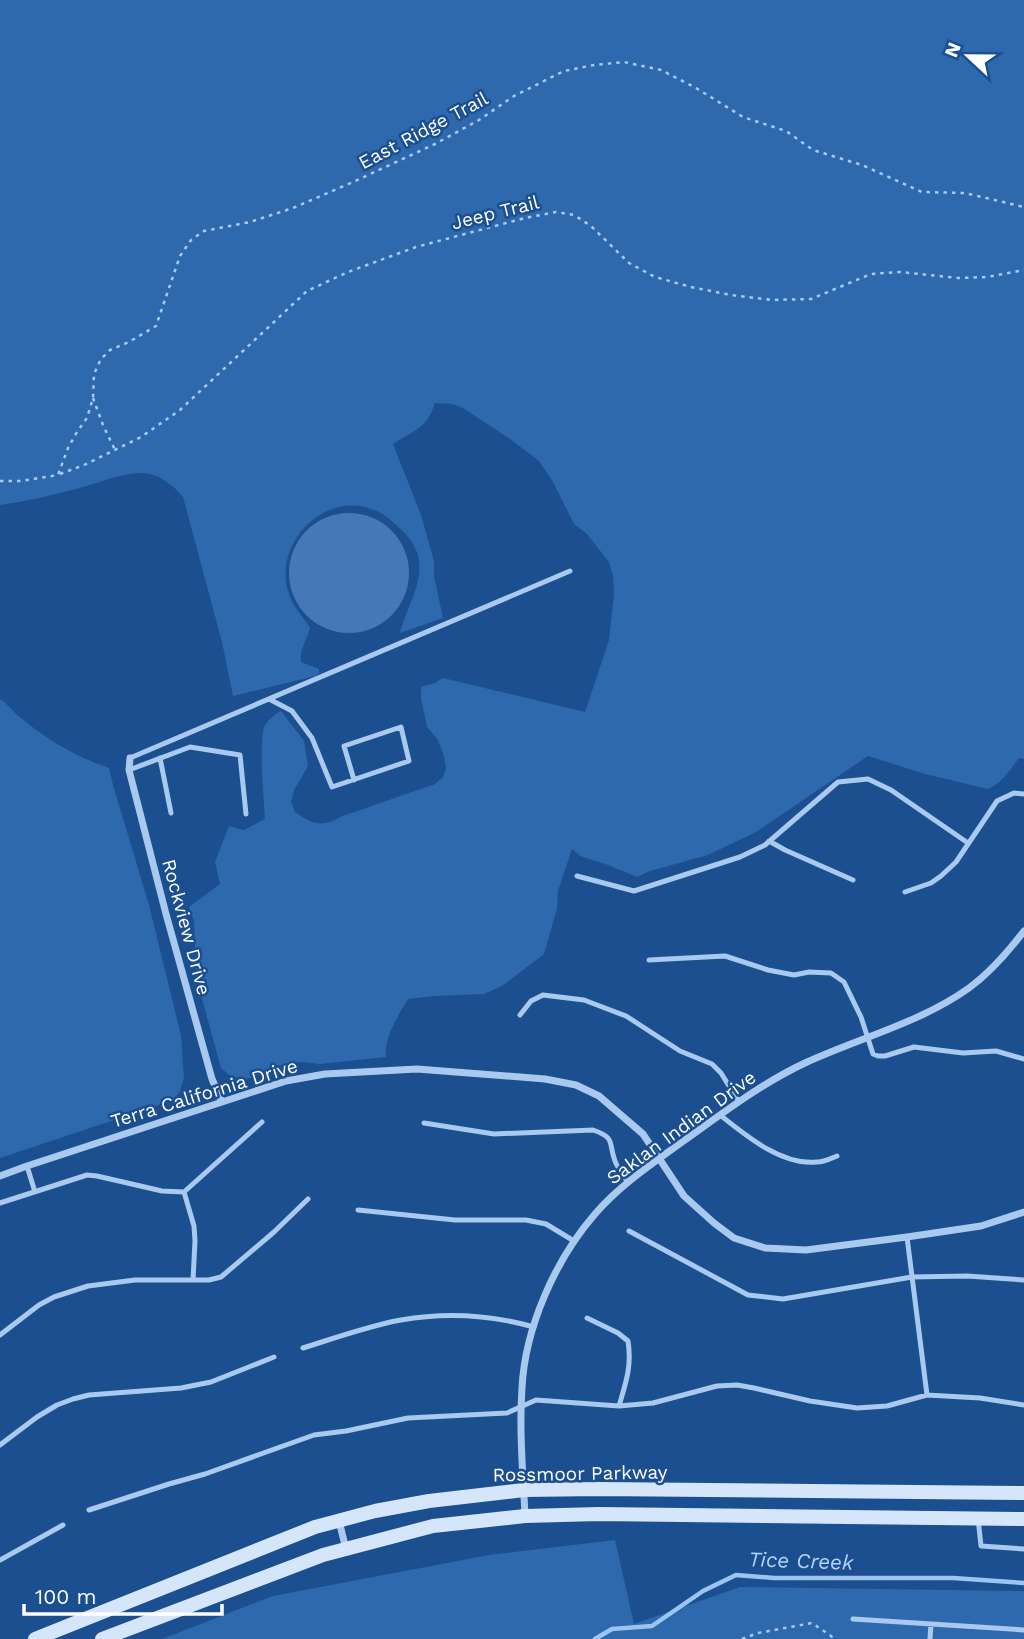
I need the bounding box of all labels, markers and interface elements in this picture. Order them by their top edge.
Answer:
north arrow [933,21,1003,91]
text: N [939,39,966,61]
street label: East Ridge Trail [355,87,492,174]
street label: Jeep Trail [449,190,542,234]
street label: Rockview Drive [157,857,216,998]
street label: Terra California Drive [108,1054,300,1133]
street label: Saklan Indian Drive [602,1066,760,1189]
street label: Rossmoor Parkway [492,1460,668,1487]
water label: Tice Creek [748,1546,855,1575]
scale bar [24,1572,222,1616]
text: 100 m [35,1584,97,1609]

